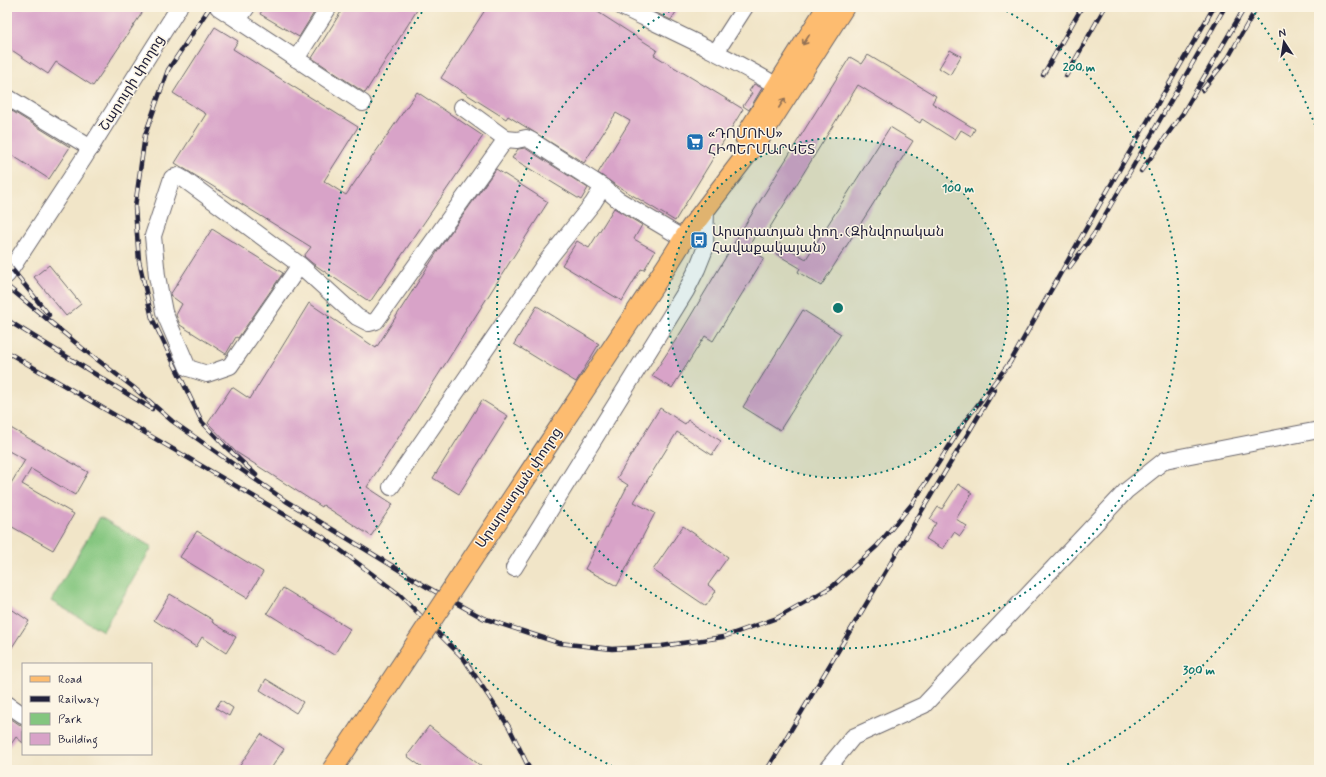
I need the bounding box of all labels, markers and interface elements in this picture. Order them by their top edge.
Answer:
north arrow [1264,22,1304,62]
text: N [1277,26,1287,41]
street label: Շարուրի փողոց [95,32,169,134]
one-way arrow [802,34,810,45]
text: 200 m [1063,60,1096,76]
one-way arrow [778,98,786,109]
place label: «ԴՈՄՈՒՍ» ՀԻՊԵՐՄԱՐԿԵՏ [708,125,815,159]
supermarket icon: «ԴՈՄՈՒՍ» ՀԻՊԵՐՄԱՐԿԵՏ [685,132,705,152]
text: 100 m [942,181,975,197]
place label: Արարատյան փող․(Զինվորական Հավաքակայան) [712,223,944,257]
bus stop icon: Արարատյան փող․(Զինվորական Հավաքակայան) [689,230,709,250]
centre of rings [831,301,845,315]
street label: Արարատյան փողոց [472,424,566,552]
legend [22,663,152,755]
text: 300 m [1183,663,1216,679]
text: Road [58,672,82,688]
text: Railway [58,692,100,708]
text: Park [58,712,82,728]
text: Building [58,732,98,749]

